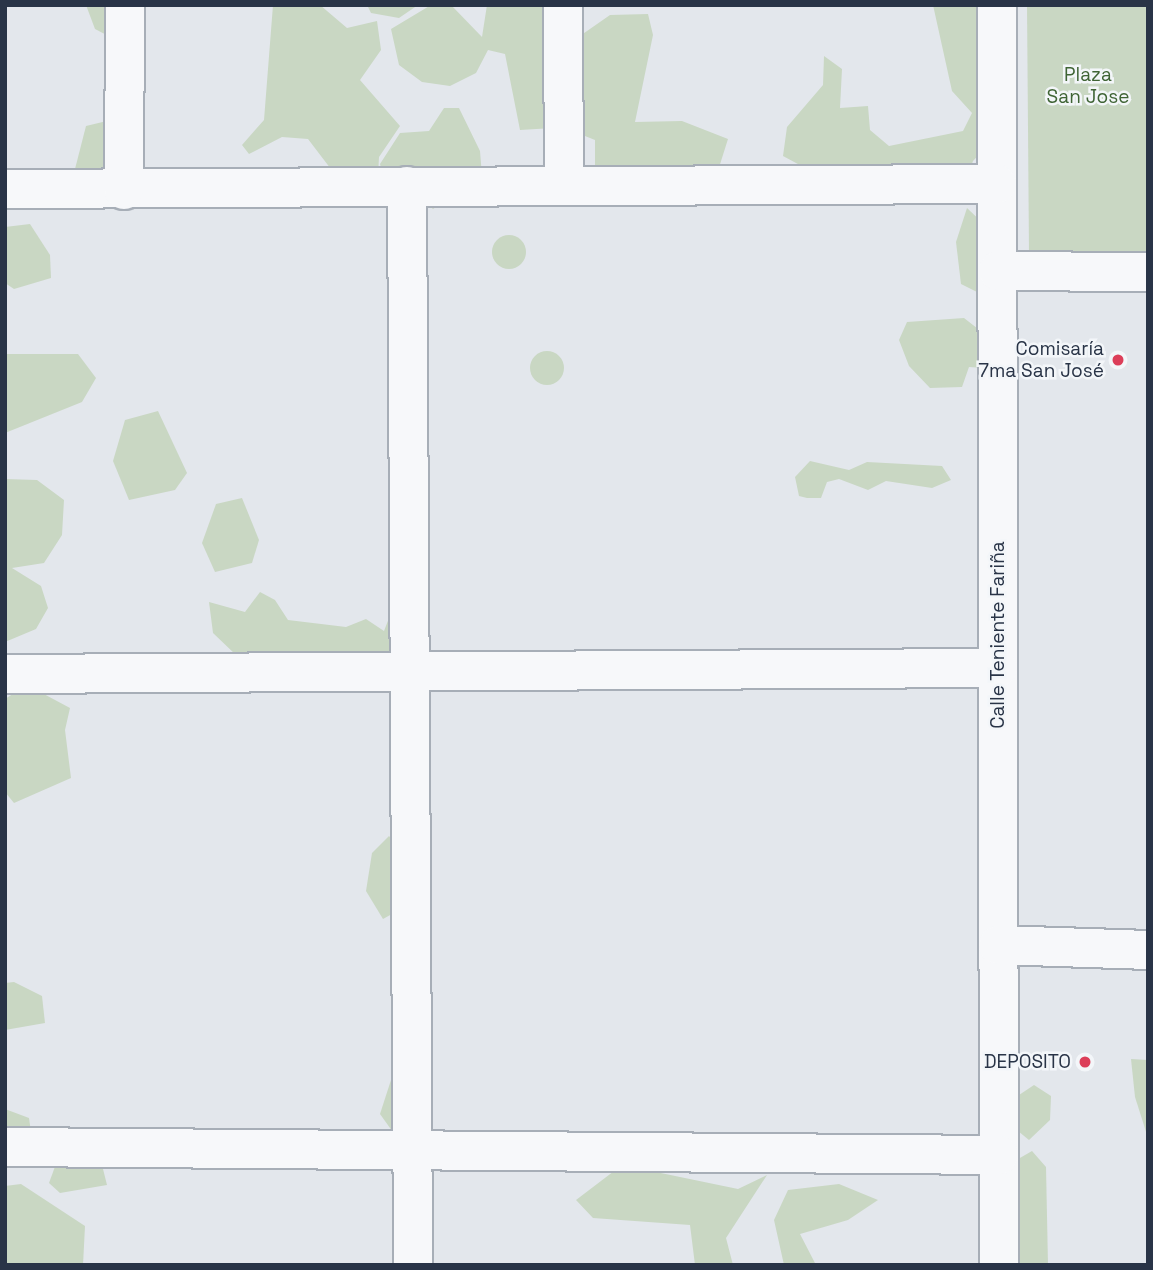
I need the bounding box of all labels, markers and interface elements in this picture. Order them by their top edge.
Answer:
park label: Plaza San Jose [1047,64,1129,108]
place label: Comisaría 7ma San José [978,338,1104,382]
marker: Comisaría 7ma San José [1110,352,1126,368]
street label: Calle Teniente Fariña [987,541,1009,729]
place label: DEPOSITO [984,1051,1071,1073]
marker: DEPOSITO [1077,1054,1093,1070]

